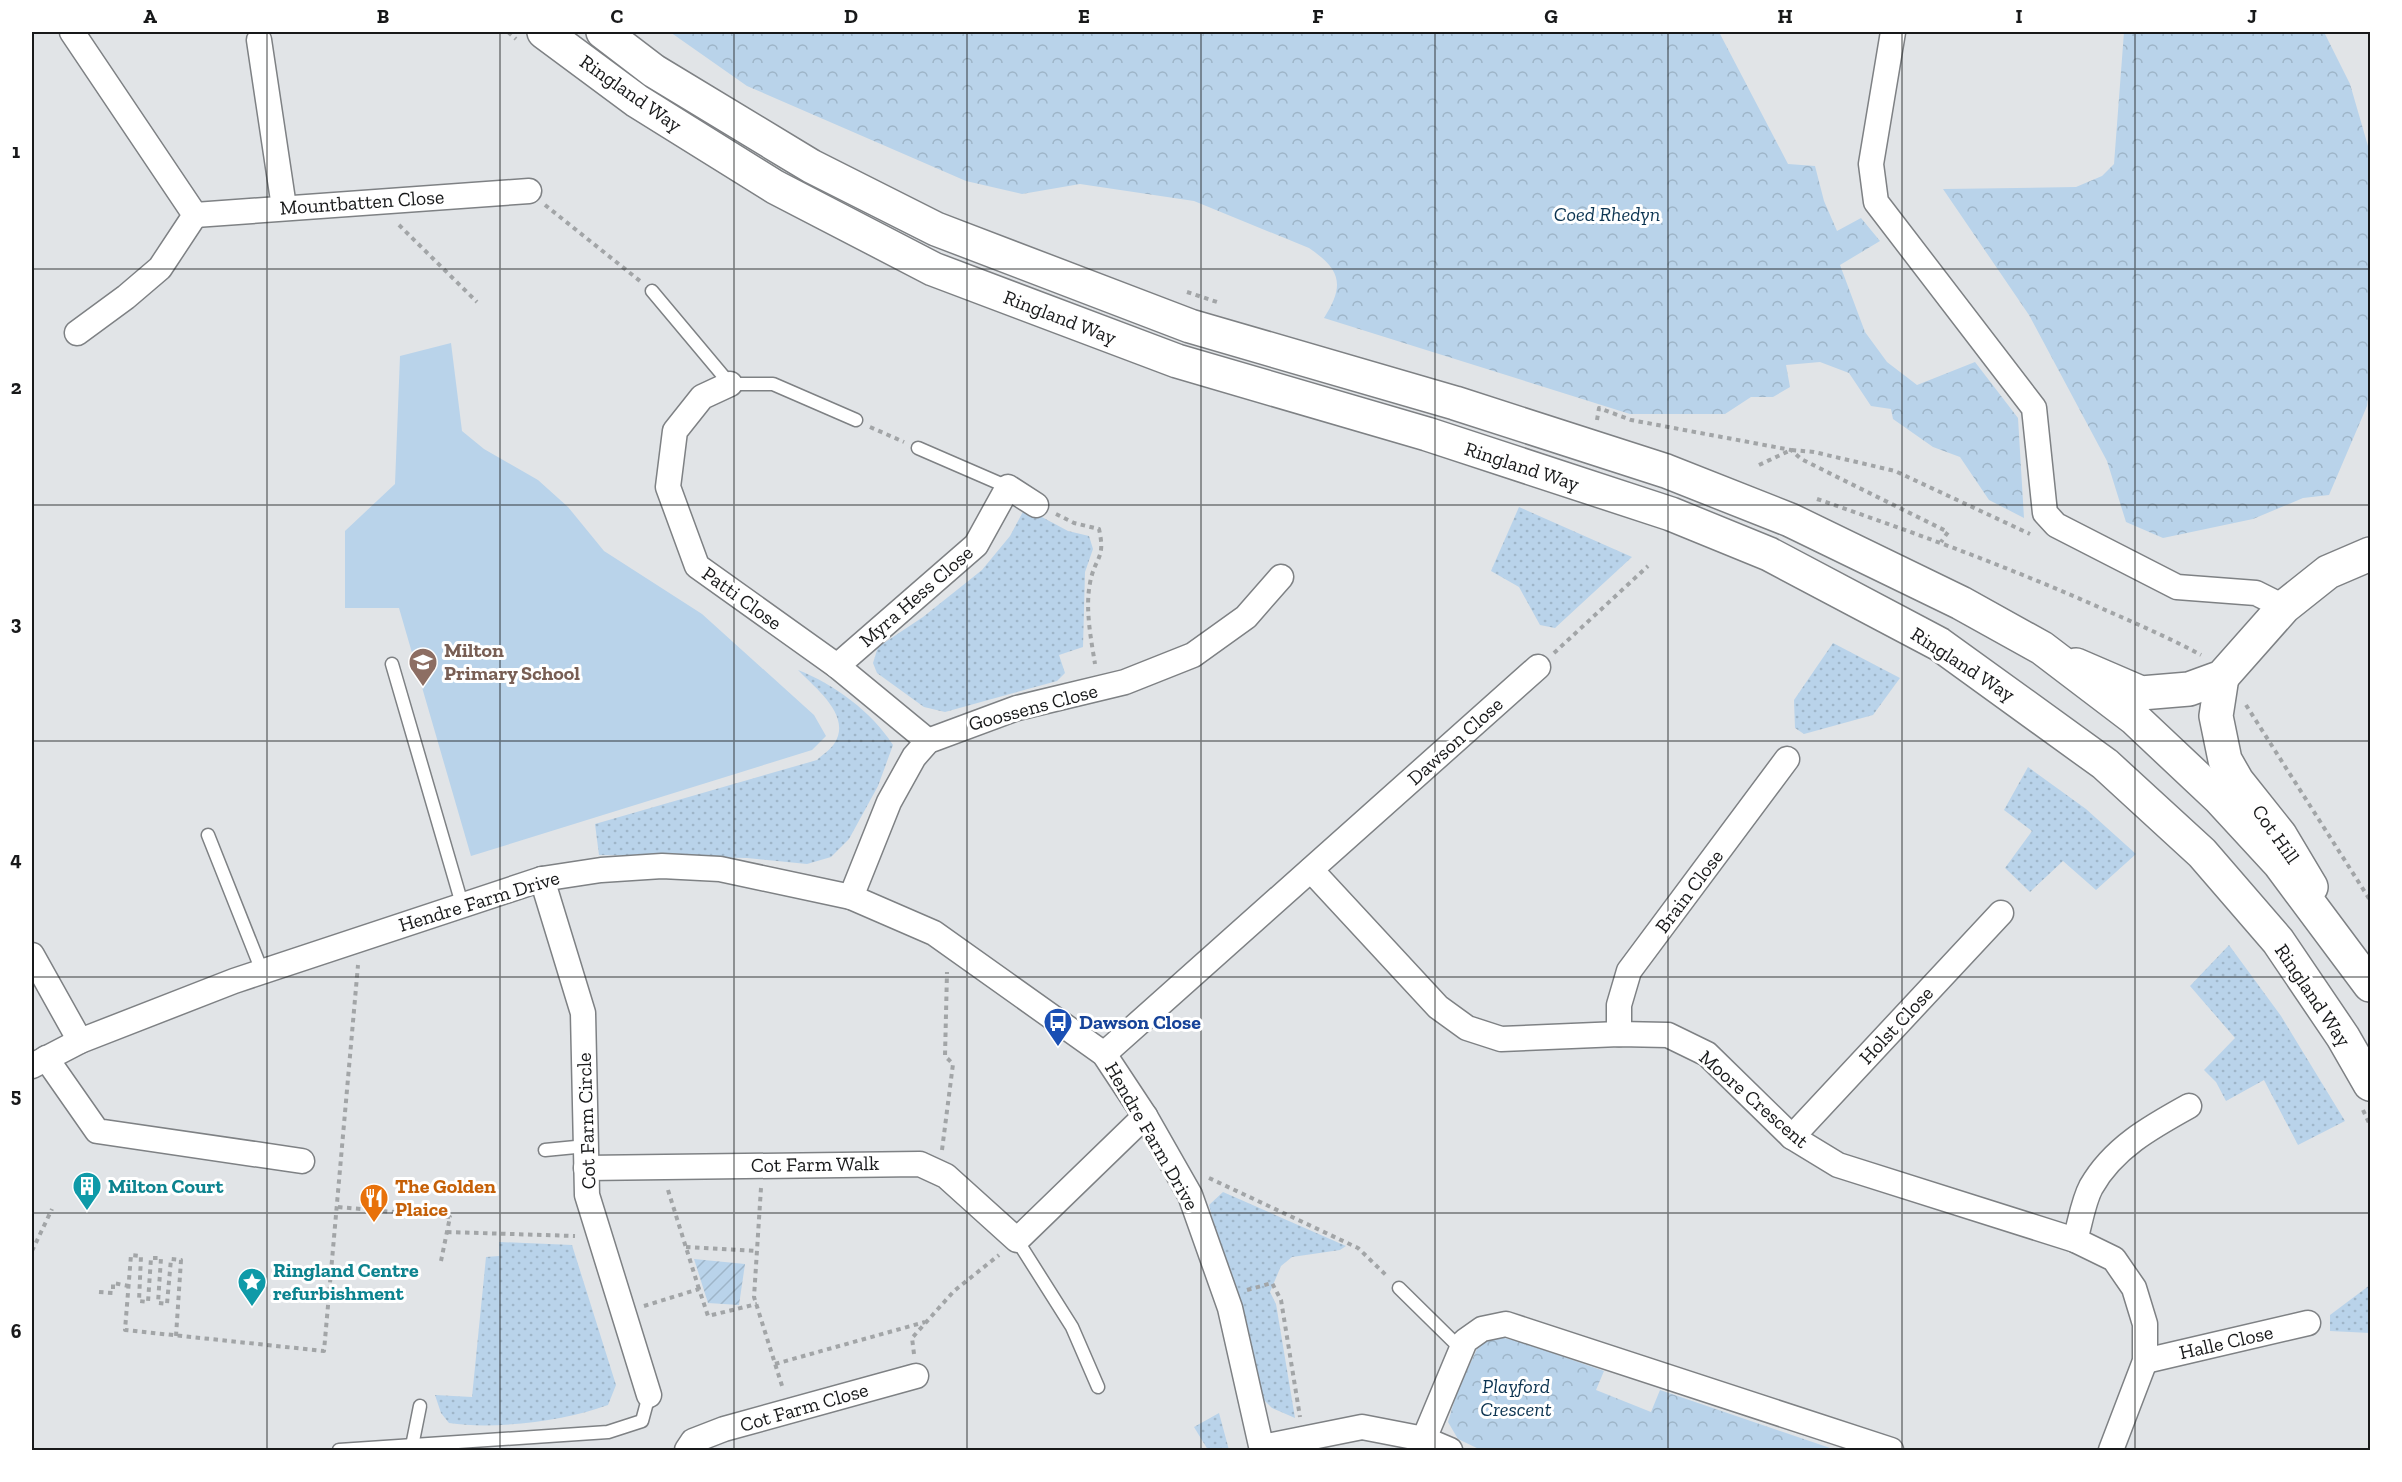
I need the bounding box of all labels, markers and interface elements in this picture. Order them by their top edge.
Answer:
text: A [143,4,157,28]
text: B [377,4,389,28]
text: C [611,4,624,28]
text: D [844,4,858,28]
text: E [1078,4,1090,28]
text: F [1312,4,1324,28]
text: G [1544,4,1558,28]
text: H [1777,4,1793,28]
text: I [2015,4,2023,28]
text: J [2247,4,2257,28]
street label: Ringland Way [575,49,687,137]
text: 1 [12,139,20,163]
street label: Mountbatten Close [279,184,445,220]
park label: Coed Rhedyn [1554,202,1660,226]
street label: Ringland Way [1000,284,1121,350]
text: 2 [11,375,22,399]
street label: Ringland Way [1462,436,1583,496]
street label: Myra Hess Close [854,540,978,652]
street label: Patti Close [697,561,787,635]
text: 3 [11,611,22,635]
street label: Ringland Way [1907,622,2020,707]
place label: Milton Primary School [444,638,580,685]
school or university icon: Milton Primary School [407,646,439,688]
street label: Goossens Close [966,678,1100,736]
street label: Dawson Close [1402,692,1508,790]
street label: Cot Hill [2247,800,2305,868]
street label: Brain Close [1650,844,1728,938]
text: 4 [10,847,22,871]
street label: Hendre Farm Drive [396,865,562,937]
street label: Ringland Way [2270,939,2357,1052]
street label: Holst Close [1854,981,1938,1069]
bus stop icon: Dawson Close [1042,1006,1074,1048]
place label: Dawson Close [1079,1010,1201,1034]
street label: Moore Crescent [1694,1045,1814,1153]
street label: Cot Farm Circle [572,1052,600,1190]
street label: Hendre Farm Drive [1100,1058,1204,1214]
text: 5 [11,1083,21,1107]
street label: Cot Farm Walk [751,1151,880,1177]
building icon: Milton Court [71,1170,103,1212]
place label: Milton Court [108,1174,224,1198]
place label: The Golden Plaice [395,1174,496,1221]
restaurant icon: The Golden Plaice [358,1182,390,1224]
place label: Ringland Centre refurbishment [273,1258,419,1305]
place icon: Ringland Centre refurbishment [236,1266,268,1308]
text: 6 [11,1319,22,1343]
street label: Halle Close [2177,1320,2275,1364]
park label: Playford Crescent [1480,1374,1552,1421]
street label: Cot Farm Close [737,1377,871,1437]

